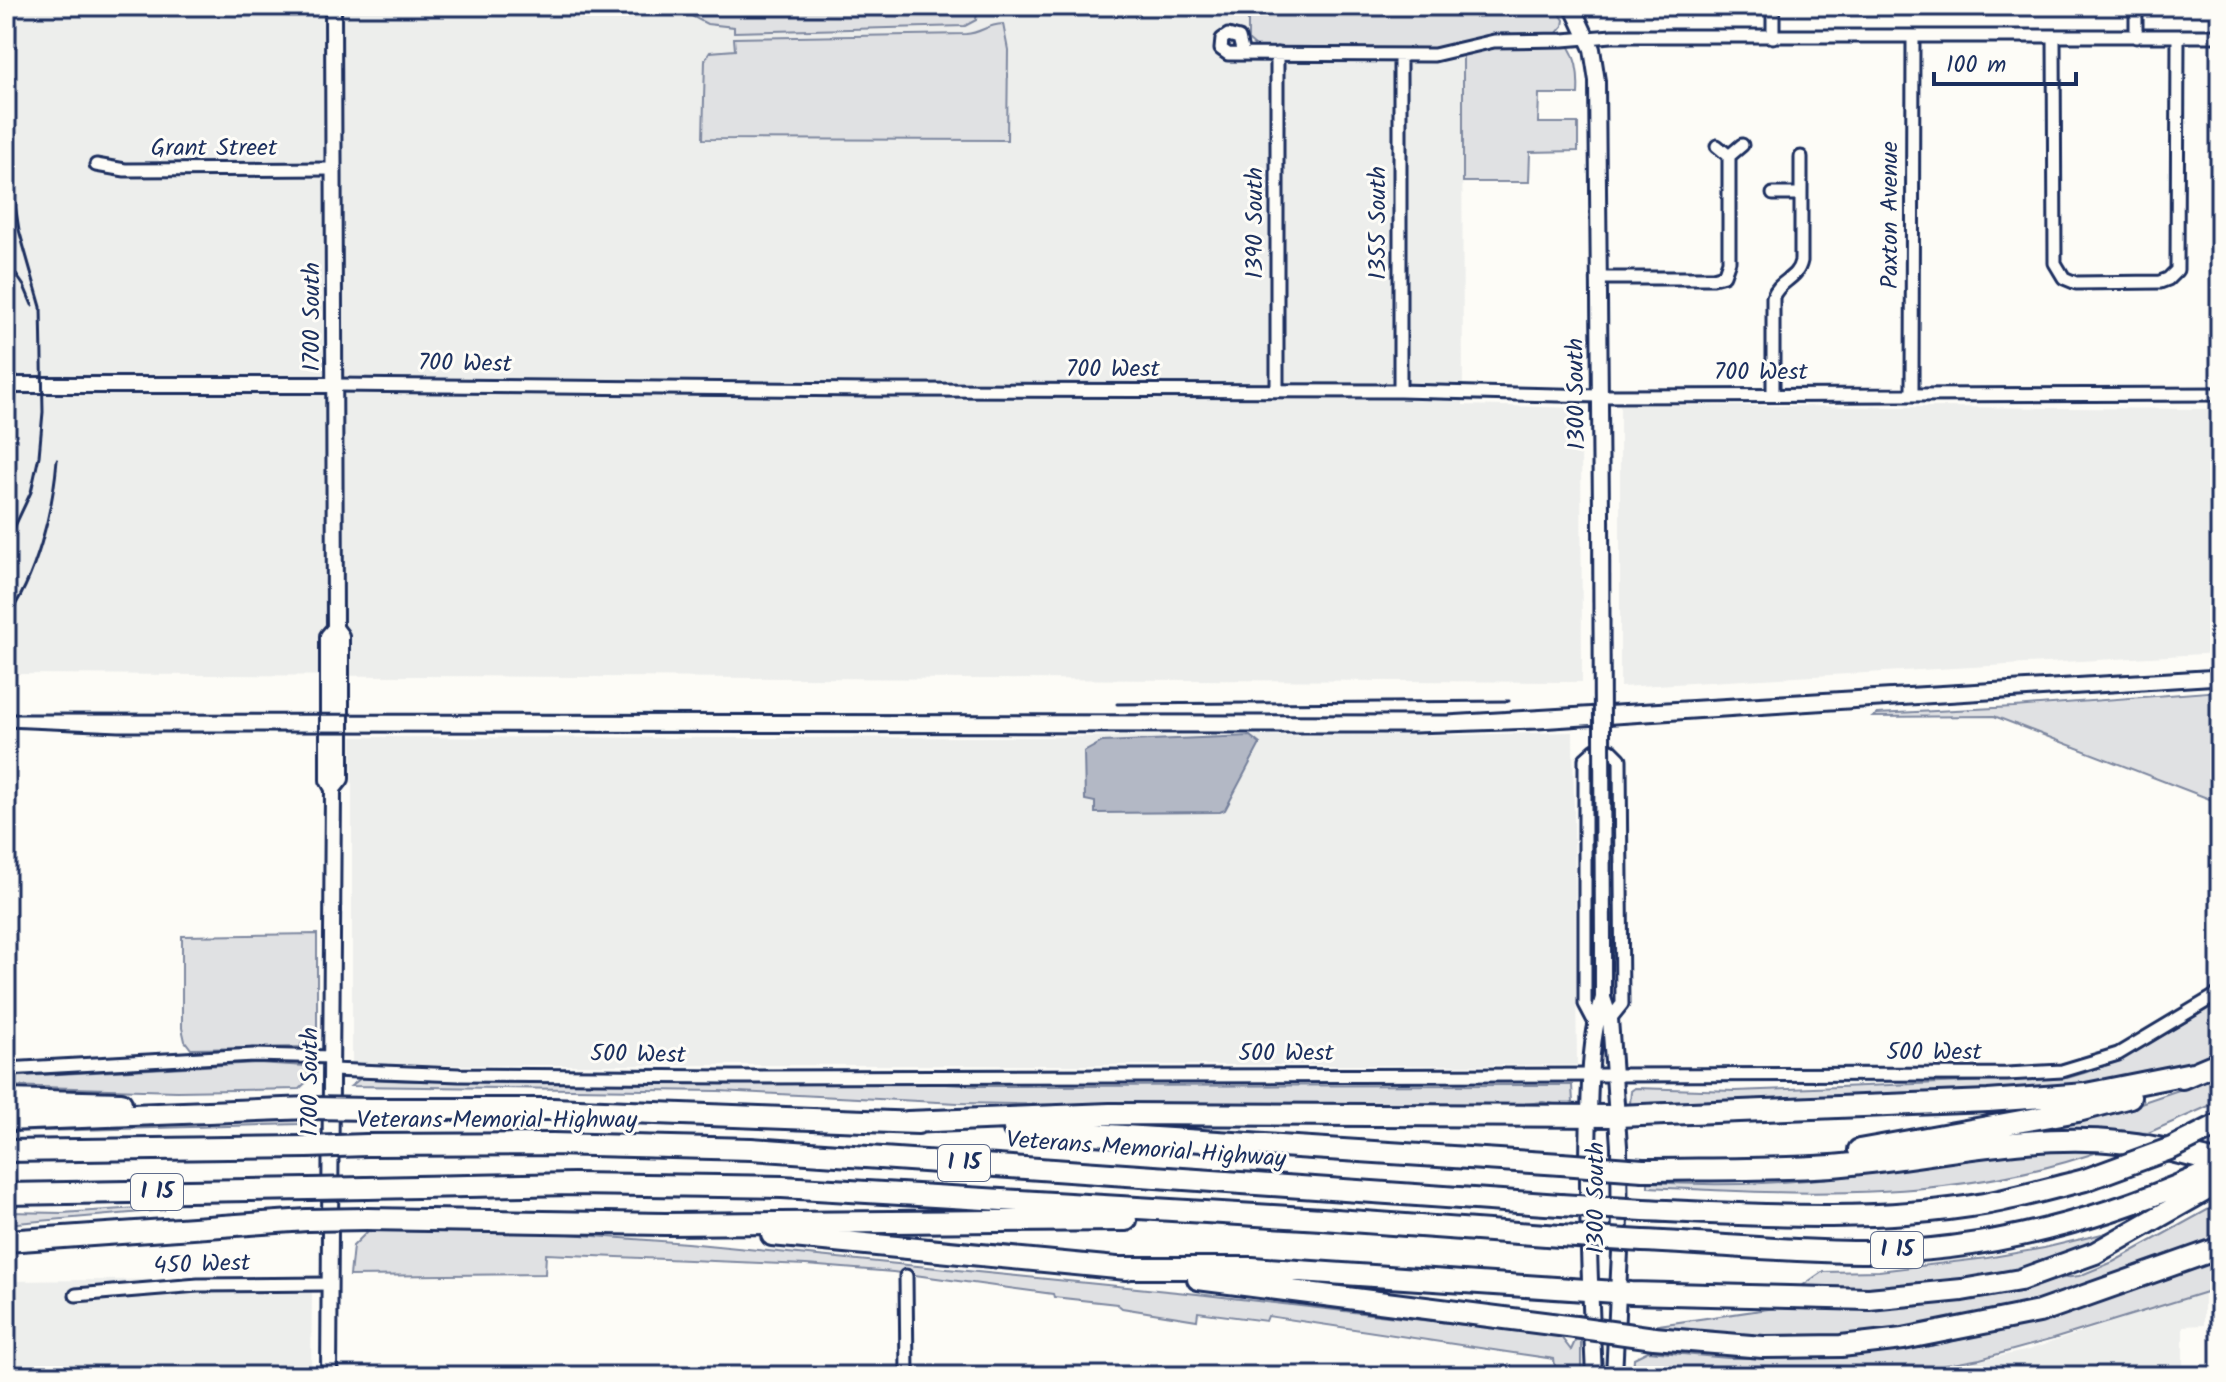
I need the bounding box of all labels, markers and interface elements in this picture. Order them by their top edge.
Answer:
scale bar [1934,36,2076,86]
text: 100 m [1946,46,2006,85]
street label: Grant Street [151,129,278,168]
street label: Paxton Avenue [1871,141,1910,289]
street label: 1355 South [1359,166,1398,280]
street label: 1390 South [1236,167,1275,279]
street label: 1700 South [293,262,332,372]
street label: 1300 South [1557,338,1597,450]
street label: 700 West [418,344,513,384]
street label: 700 West [1066,350,1161,389]
street label: 700 West [1714,353,1809,392]
street label: 1700 South [291,1027,330,1137]
street label: 500 West [1886,1033,1983,1072]
street label: 500 West [1238,1034,1335,1073]
street label: 500 West [590,1035,687,1075]
street label: Veterans Memorial Highway [357,1101,638,1140]
street label: Veterans Memorial Highway [1005,1121,1288,1179]
street label: 1300 South [1577,1142,1616,1254]
road number: I 15 [938,1145,990,1181]
road number: I 15 [131,1174,183,1210]
road number: I 15 [1871,1232,1923,1268]
street label: 450 West [153,1244,252,1286]

